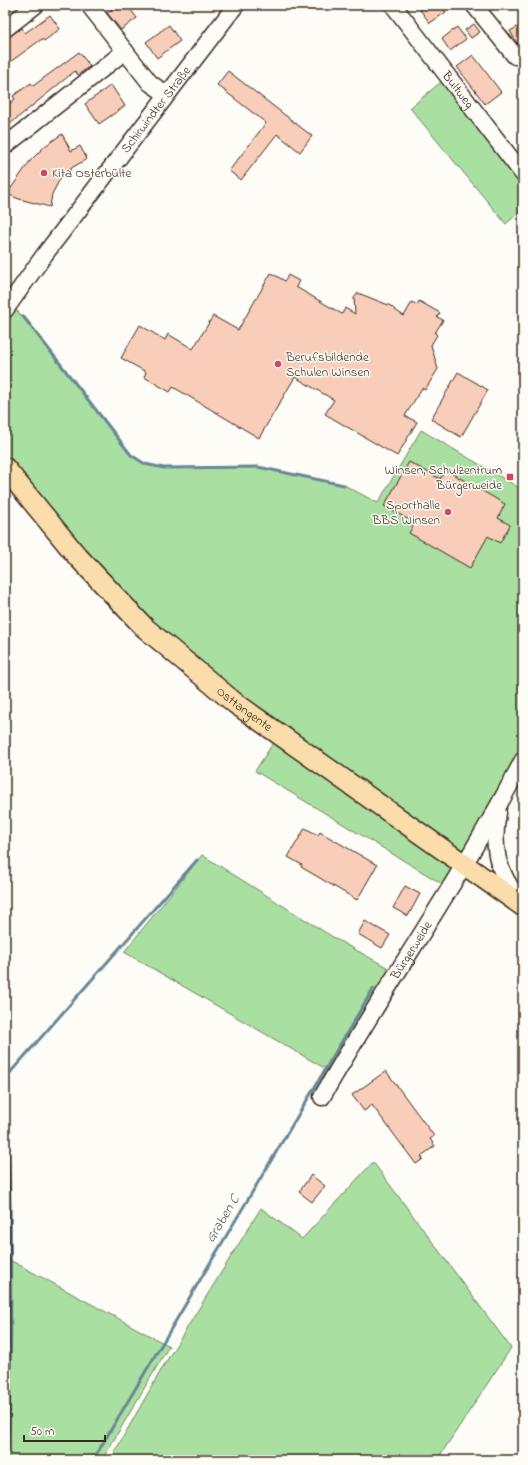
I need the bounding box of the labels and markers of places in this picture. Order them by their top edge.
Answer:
place label: Kita Osterbülte [52,164,131,183]
marker: Kita Osterbülte [39,168,49,178]
place label: Berufsbildende Schulen Winsen [285,348,370,382]
marker: Berufsbildende Schulen Winsen [273,359,283,369]
place label: Winsen, Schulzentrum Bürgerweide [385,461,502,496]
marker: Winsen, Schulzentrum Bürgerweide [505,472,515,482]
place label: Sporthalle BBS Winsen [372,496,440,530]
marker: Sporthalle BBS Winsen [443,507,453,517]

